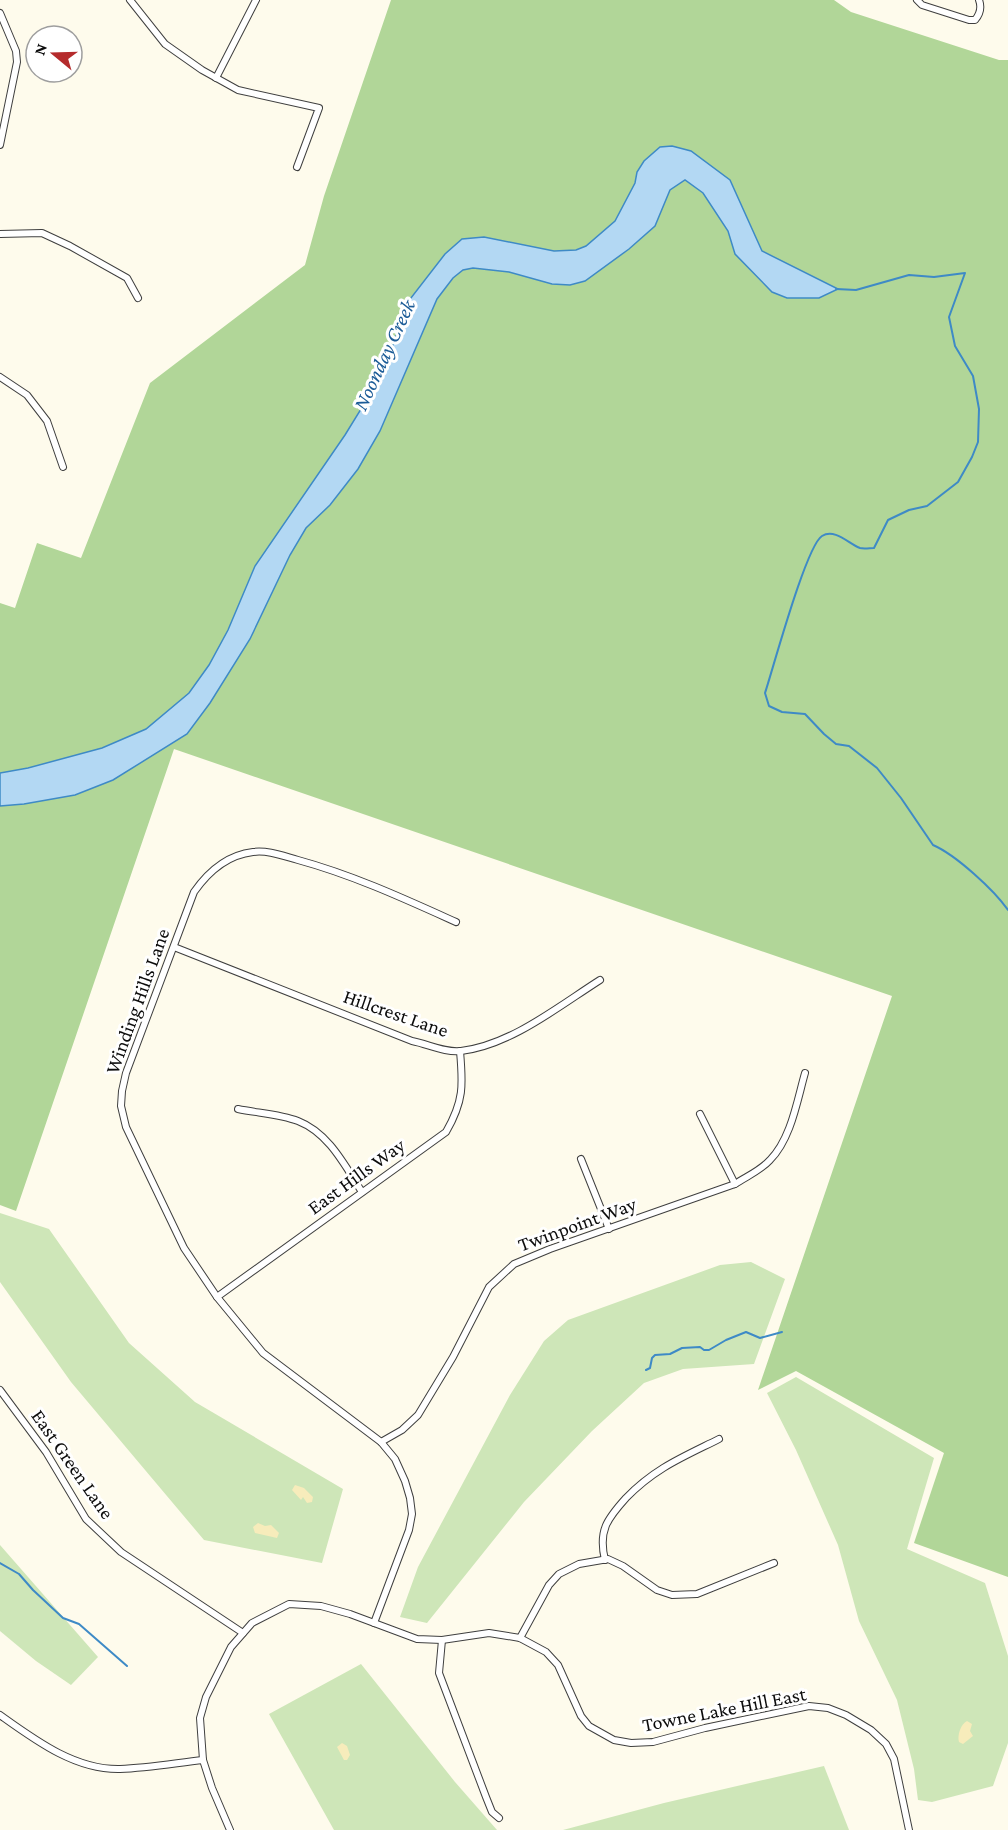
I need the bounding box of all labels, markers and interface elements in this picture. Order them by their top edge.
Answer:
north arrow [24,24,84,84]
text: N [30,41,50,57]
water label: Noonday Creek [348,295,420,414]
street label: Winding Hills Lane [100,925,175,1077]
street label: Hillcrest Lane [341,985,452,1041]
street label: East Hills Way [303,1133,410,1219]
street label: Twinpoint Way [515,1192,640,1257]
street label: East Green Lane [27,1405,119,1523]
street label: Towne Lake Hill East [640,1682,808,1736]

